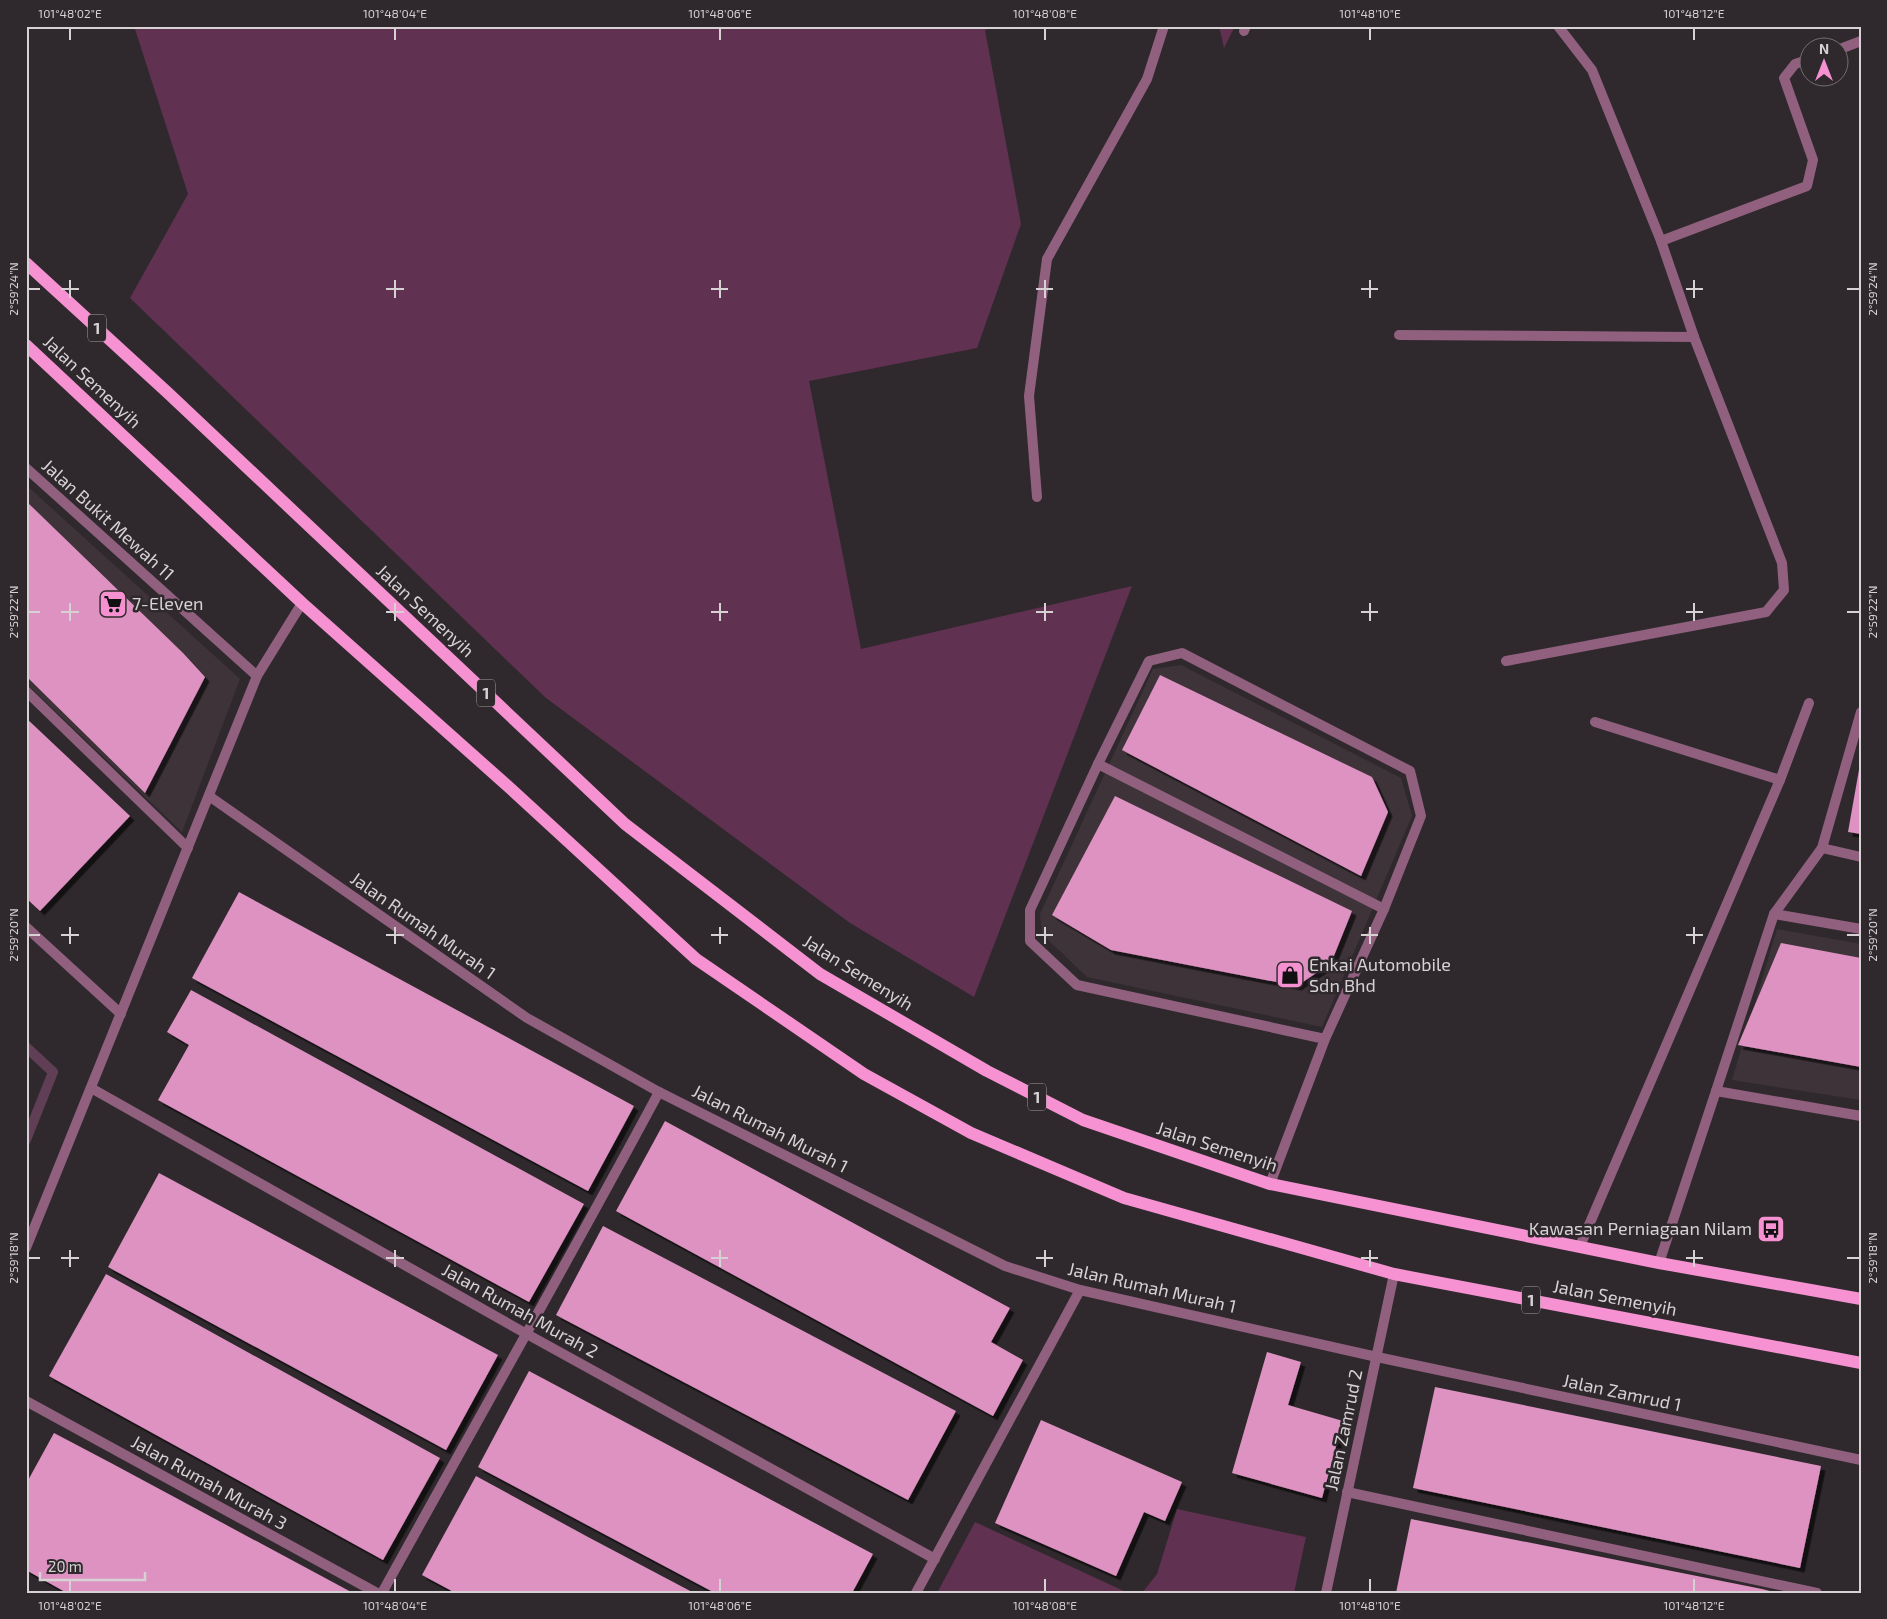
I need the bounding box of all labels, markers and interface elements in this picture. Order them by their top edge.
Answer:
text: 101°48'02"E [38,6,102,20]
text: 101°48'04"E [363,6,427,20]
text: 101°48'06"E [688,6,752,20]
text: 101°48'08"E [1013,6,1077,20]
text: 101°48'10"E [1339,6,1401,20]
text: 101°48'12"E [1664,6,1725,20]
north arrow [1800,38,1850,88]
text: N [1819,40,1829,57]
text: 2°59'24"N [6,262,20,316]
text: 2°59'24"N [1865,262,1879,316]
road number: 1 [88,314,106,342]
street label: Jalan Semenyih [39,330,146,432]
street label: Jalan Bukit Mewah 11 [38,454,179,584]
street label: Jalan Semenyih [372,559,479,661]
text: 2°59'22"N [6,585,20,639]
text: 2°59'22"N [1865,585,1879,639]
supermarket icon: 7-Eleven [98,589,128,619]
place label: 7-Eleven [132,592,204,614]
road number: 1 [477,680,495,706]
street label: Jalan Rumah Murah 1 [347,867,500,984]
text: 2°59'20"N [6,908,20,962]
text: 2°59'20"N [1865,908,1879,962]
street label: Jalan Semenyih [799,929,918,1015]
place label: Enkai Automobile Sdn Bhd [1309,953,1451,996]
shop icon: Enkai Automobile Sdn Bhd [1275,960,1305,990]
street label: Jalan Rumah Murah 1 [689,1079,852,1177]
road number: 1 [1028,1084,1046,1110]
street label: Jalan Semenyih [1154,1116,1281,1176]
bus stop icon: Kawasan Perniagaan Nilam [1756,1214,1786,1244]
place label: Kawasan Perniagaan Nilam [1529,1217,1752,1239]
text: 2°59'18"N [6,1232,20,1284]
text: 2°59'18"N [1865,1232,1879,1284]
street label: Jalan Rumah Murah 1 [1066,1257,1238,1317]
street label: Jalan Rumah Murah 2 [439,1258,602,1362]
street label: Jalan Semenyih [1551,1274,1679,1320]
road number: 1 [1522,1286,1540,1314]
street label: Jalan Zamrud 2 [1319,1367,1367,1492]
street label: Jalan Zamrud 1 [1561,1369,1683,1415]
street label: Jalan Rumah Murah 3 [128,1430,291,1534]
scale bar [40,1549,145,1581]
text: 20 m [48,1557,82,1575]
text: 101°48'02"E [38,1598,102,1612]
text: 101°48'04"E [363,1598,427,1612]
text: 101°48'06"E [688,1598,752,1612]
text: 101°48'08"E [1013,1598,1077,1612]
text: 101°48'10"E [1339,1598,1401,1612]
text: 101°48'12"E [1664,1598,1725,1612]

